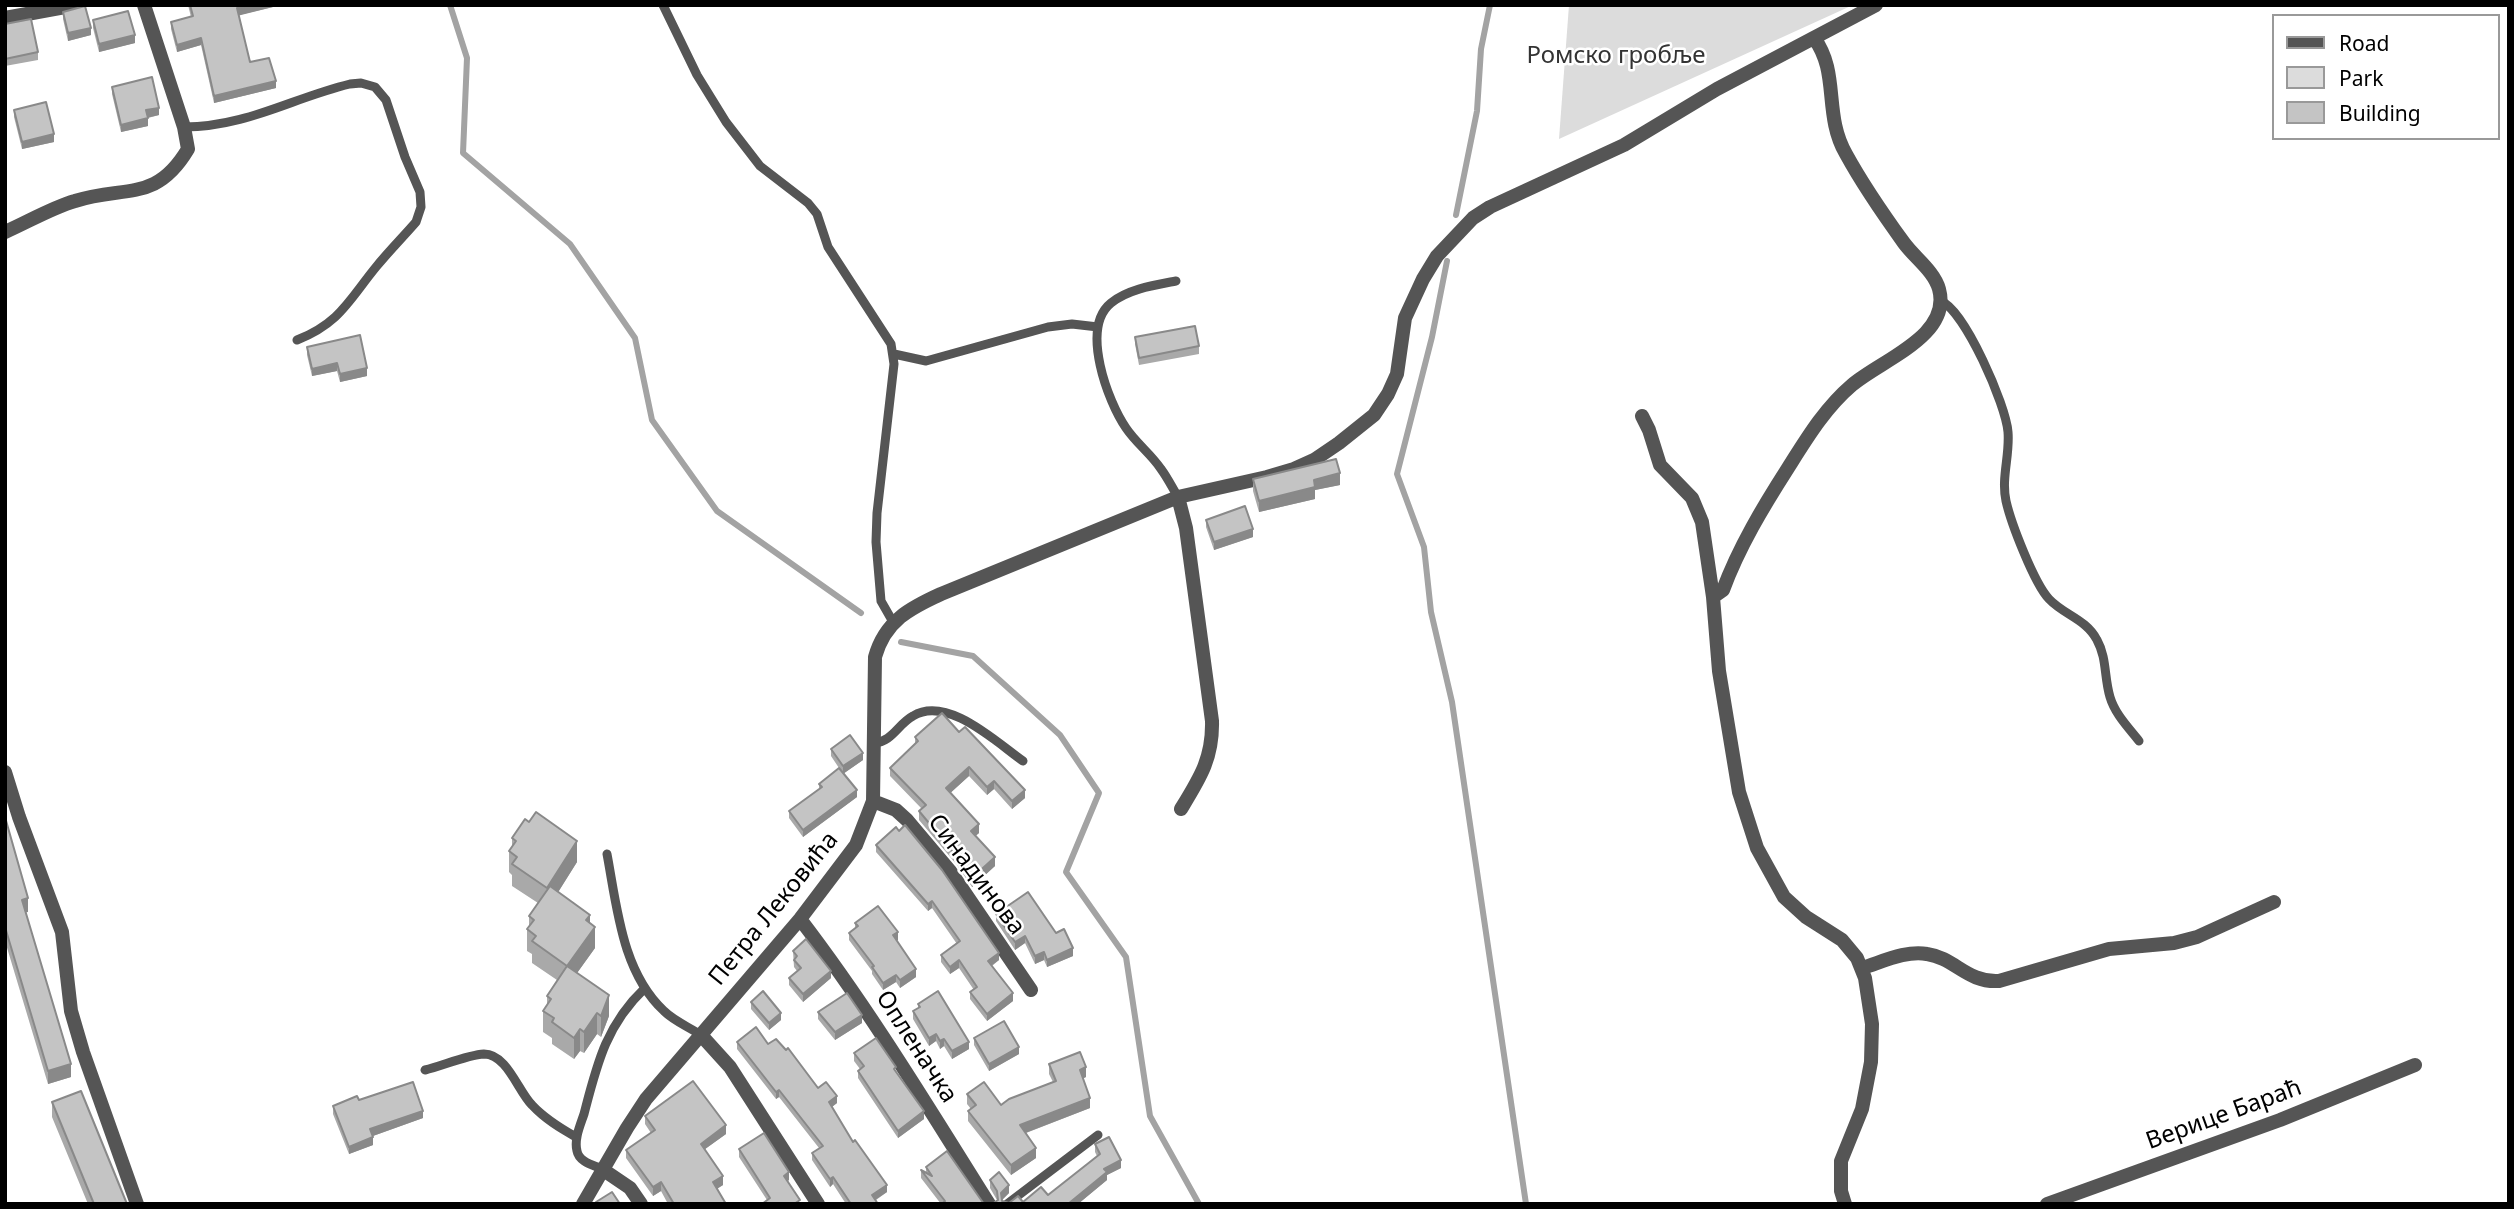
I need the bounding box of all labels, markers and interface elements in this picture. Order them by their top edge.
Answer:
legend [2272,14,2500,140]
text: Road [2339,29,2389,57]
park label: Ромско гробље [1526,42,1706,70]
text: Park [2339,64,2383,92]
text: Building [2339,99,2421,127]
street label: Синадинова [921,809,1031,941]
street label: Петра Лековића [703,827,845,991]
street label: Опленачка [869,986,963,1108]
street label: Верице Бараћ [2142,1074,2306,1156]

